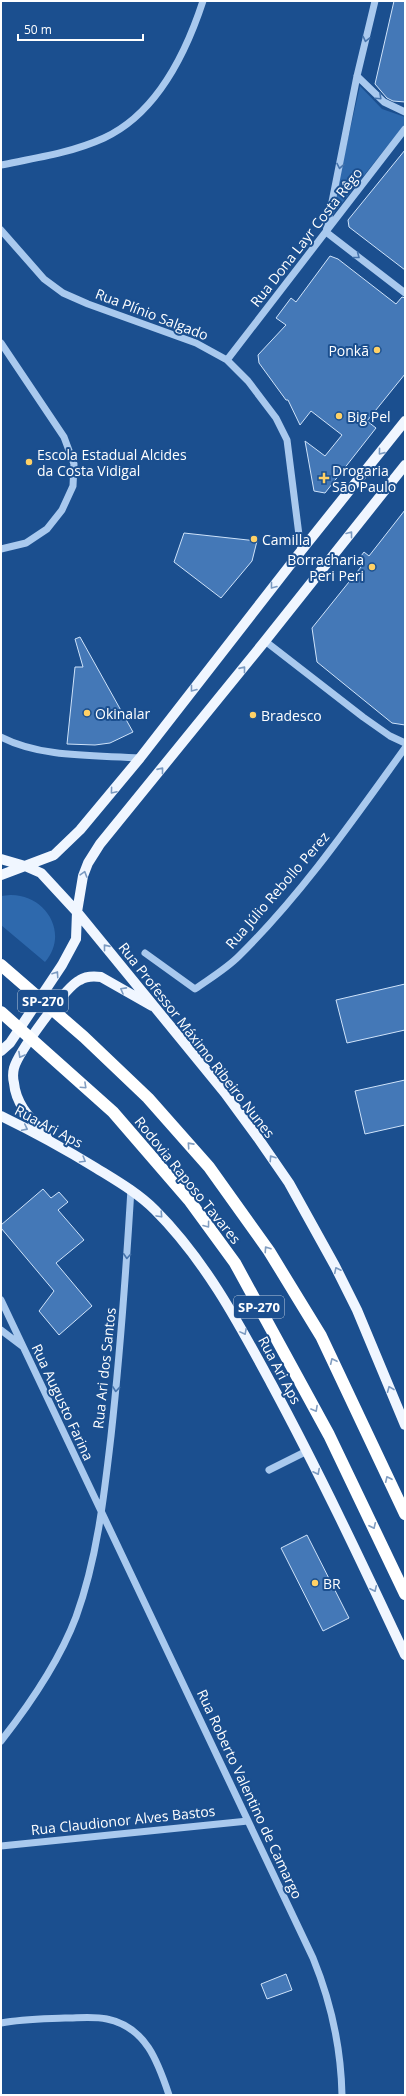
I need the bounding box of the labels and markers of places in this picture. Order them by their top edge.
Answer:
place label: Ponkã [328,341,369,360]
marker: Ponkã [372,345,382,355]
place label: Big Pel [347,407,391,426]
marker: Big Pel [334,411,344,421]
place label: Escola Estadual Alcides da Costa Vidigal [37,445,187,480]
marker: Escola Estadual Alcides da Costa Vidigal [24,457,34,467]
place label: Drogaria São Paulo [332,461,396,496]
marker: Drogaria São Paulo [319,473,329,483]
place label: Camilla [262,530,310,549]
marker: Camilla [249,534,259,544]
place label: Borracharia Peri Peri [287,550,364,585]
marker: Borracharia Peri Peri [367,562,377,572]
place label: Okinalar [95,704,150,723]
place label: Bradesco [261,706,322,725]
marker: Okinalar [82,708,92,718]
marker: Bradesco [248,710,258,720]
place label: BR [323,1574,341,1593]
marker: BR [310,1578,320,1588]

